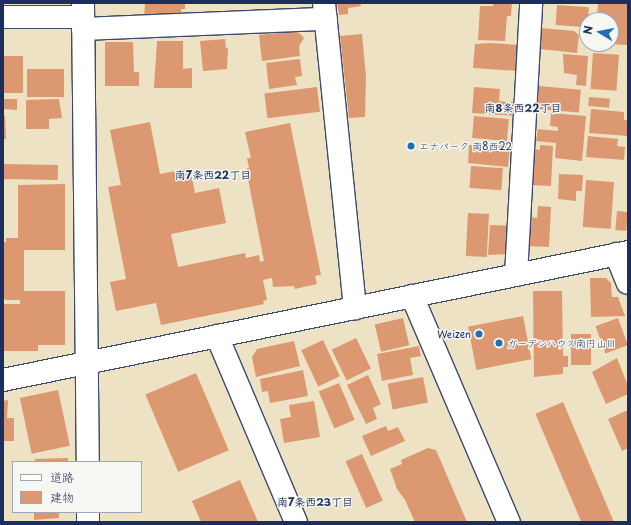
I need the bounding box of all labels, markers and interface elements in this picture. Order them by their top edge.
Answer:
north arrow [579,12,619,52]
text: N [579,24,597,36]
district label: 南8条西22丁目 [485,101,561,115]
place label: エナパーク 南8西22 [419,140,512,152]
marker: エナパーク 南8西22 [406,141,416,151]
district label: 南7条西22丁目 [175,168,251,182]
place label: Weizen [437,328,471,340]
marker: Weizen [474,329,484,339]
place label: ガーデンハウス南円山Ⅲ [507,337,617,349]
marker: ガーデンハウス南円山Ⅲ [494,338,504,348]
legend [12,461,142,513]
text: 道路 [50,468,74,486]
text: 建物 [50,488,74,506]
district label: 南7条西23丁目 [277,495,353,509]

